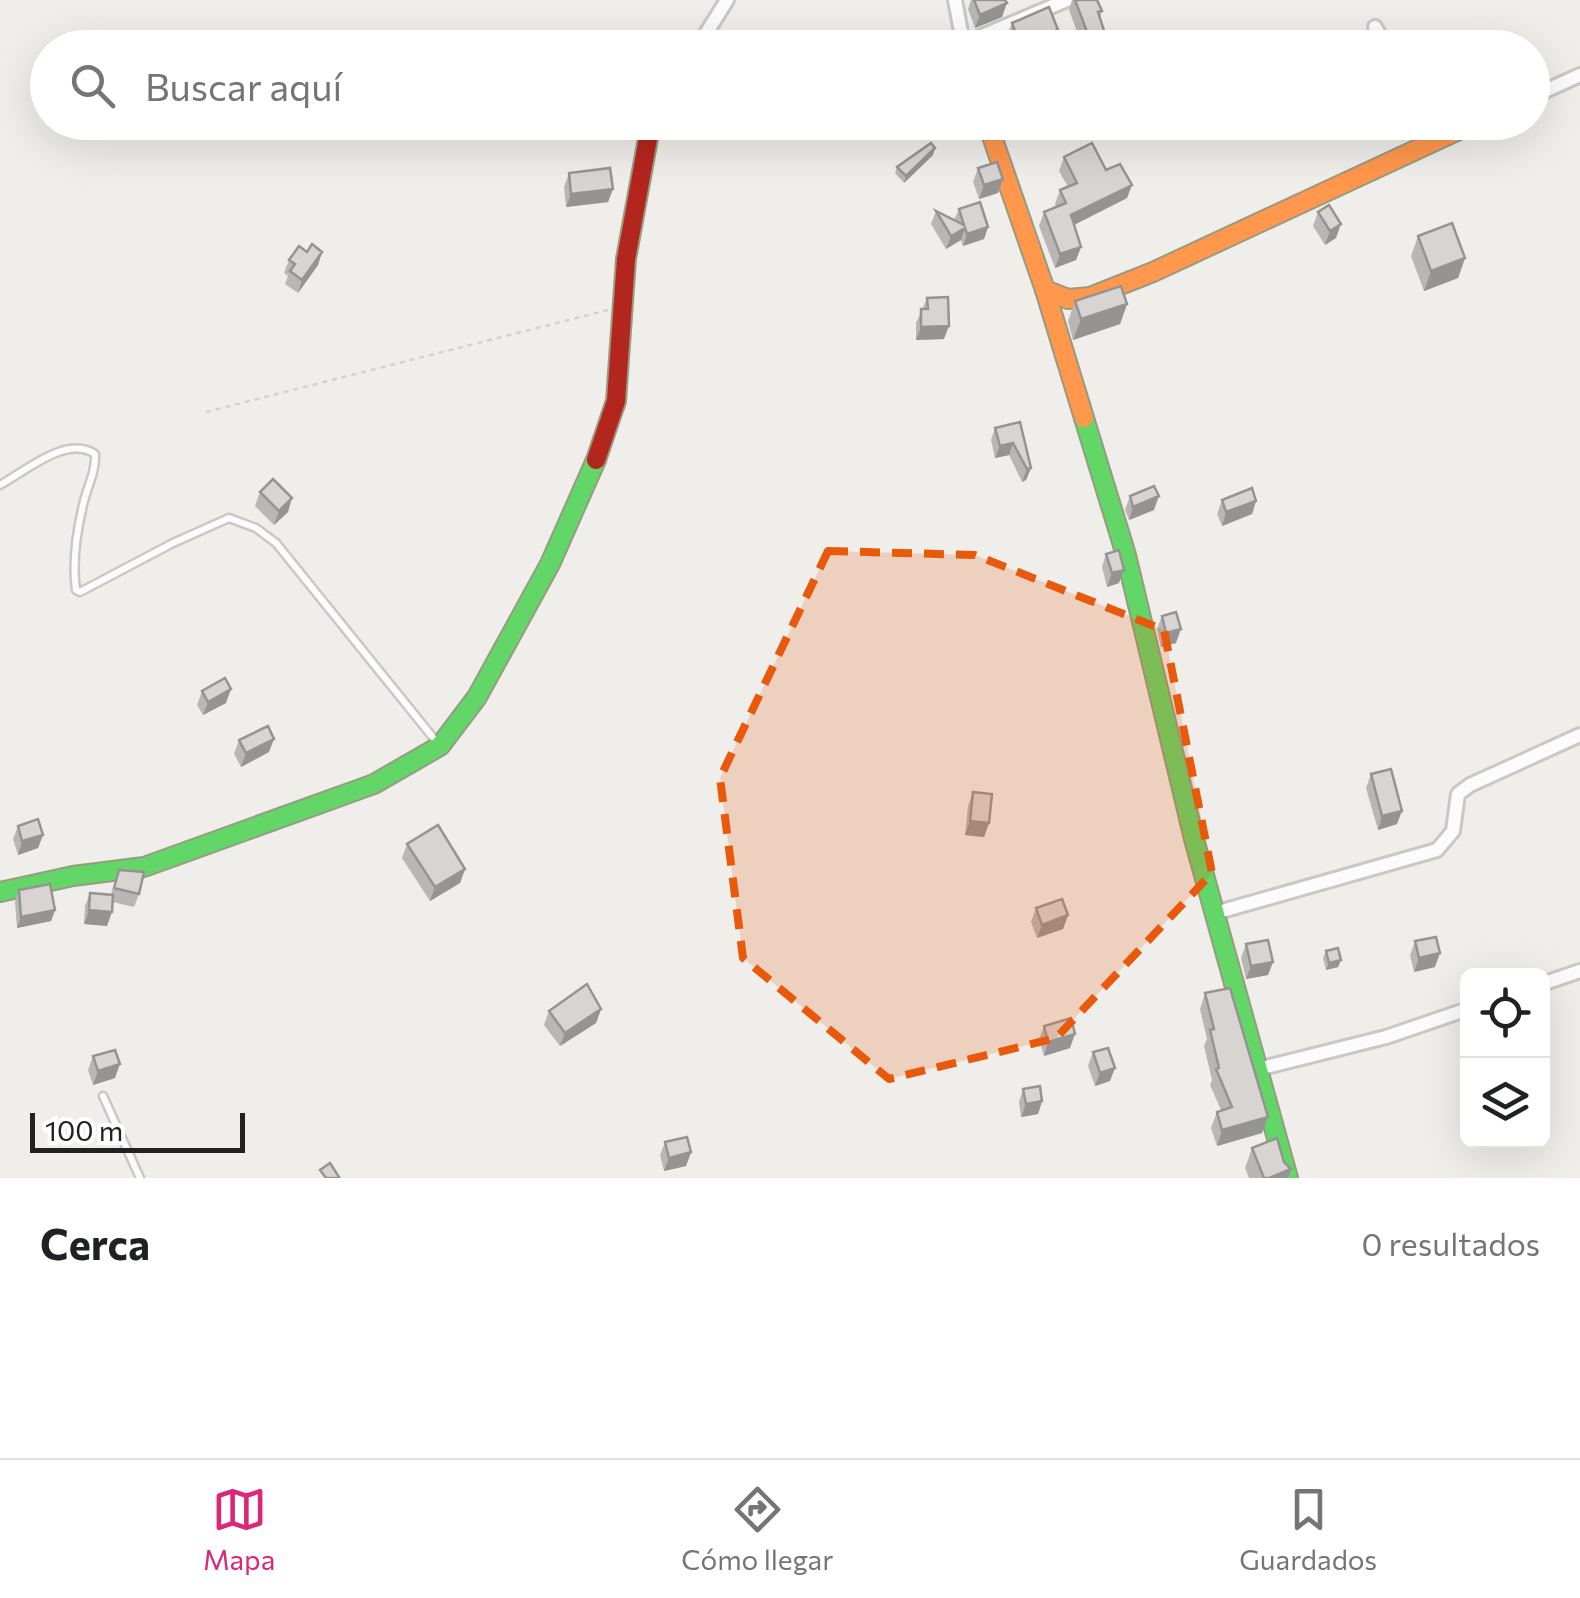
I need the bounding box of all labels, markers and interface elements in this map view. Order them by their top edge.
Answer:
search box [30,30,1550,140]
icon: search [65,58,120,113]
text: Buscar aquí [145,62,342,109]
map controls [1460,968,1550,1148]
button: locate [1460,968,1550,1058]
button: layers [1460,1058,1550,1148]
scale bar [30,1108,245,1152]
text: 100 m [45,1113,123,1147]
text: Cerca [40,1217,150,1269]
text: 0 resultados [1362,1223,1540,1263]
tab: Mapa [203,1482,275,1576]
tab: Cómo llegar [681,1482,833,1576]
tab: Guardados [1239,1482,1377,1576]

